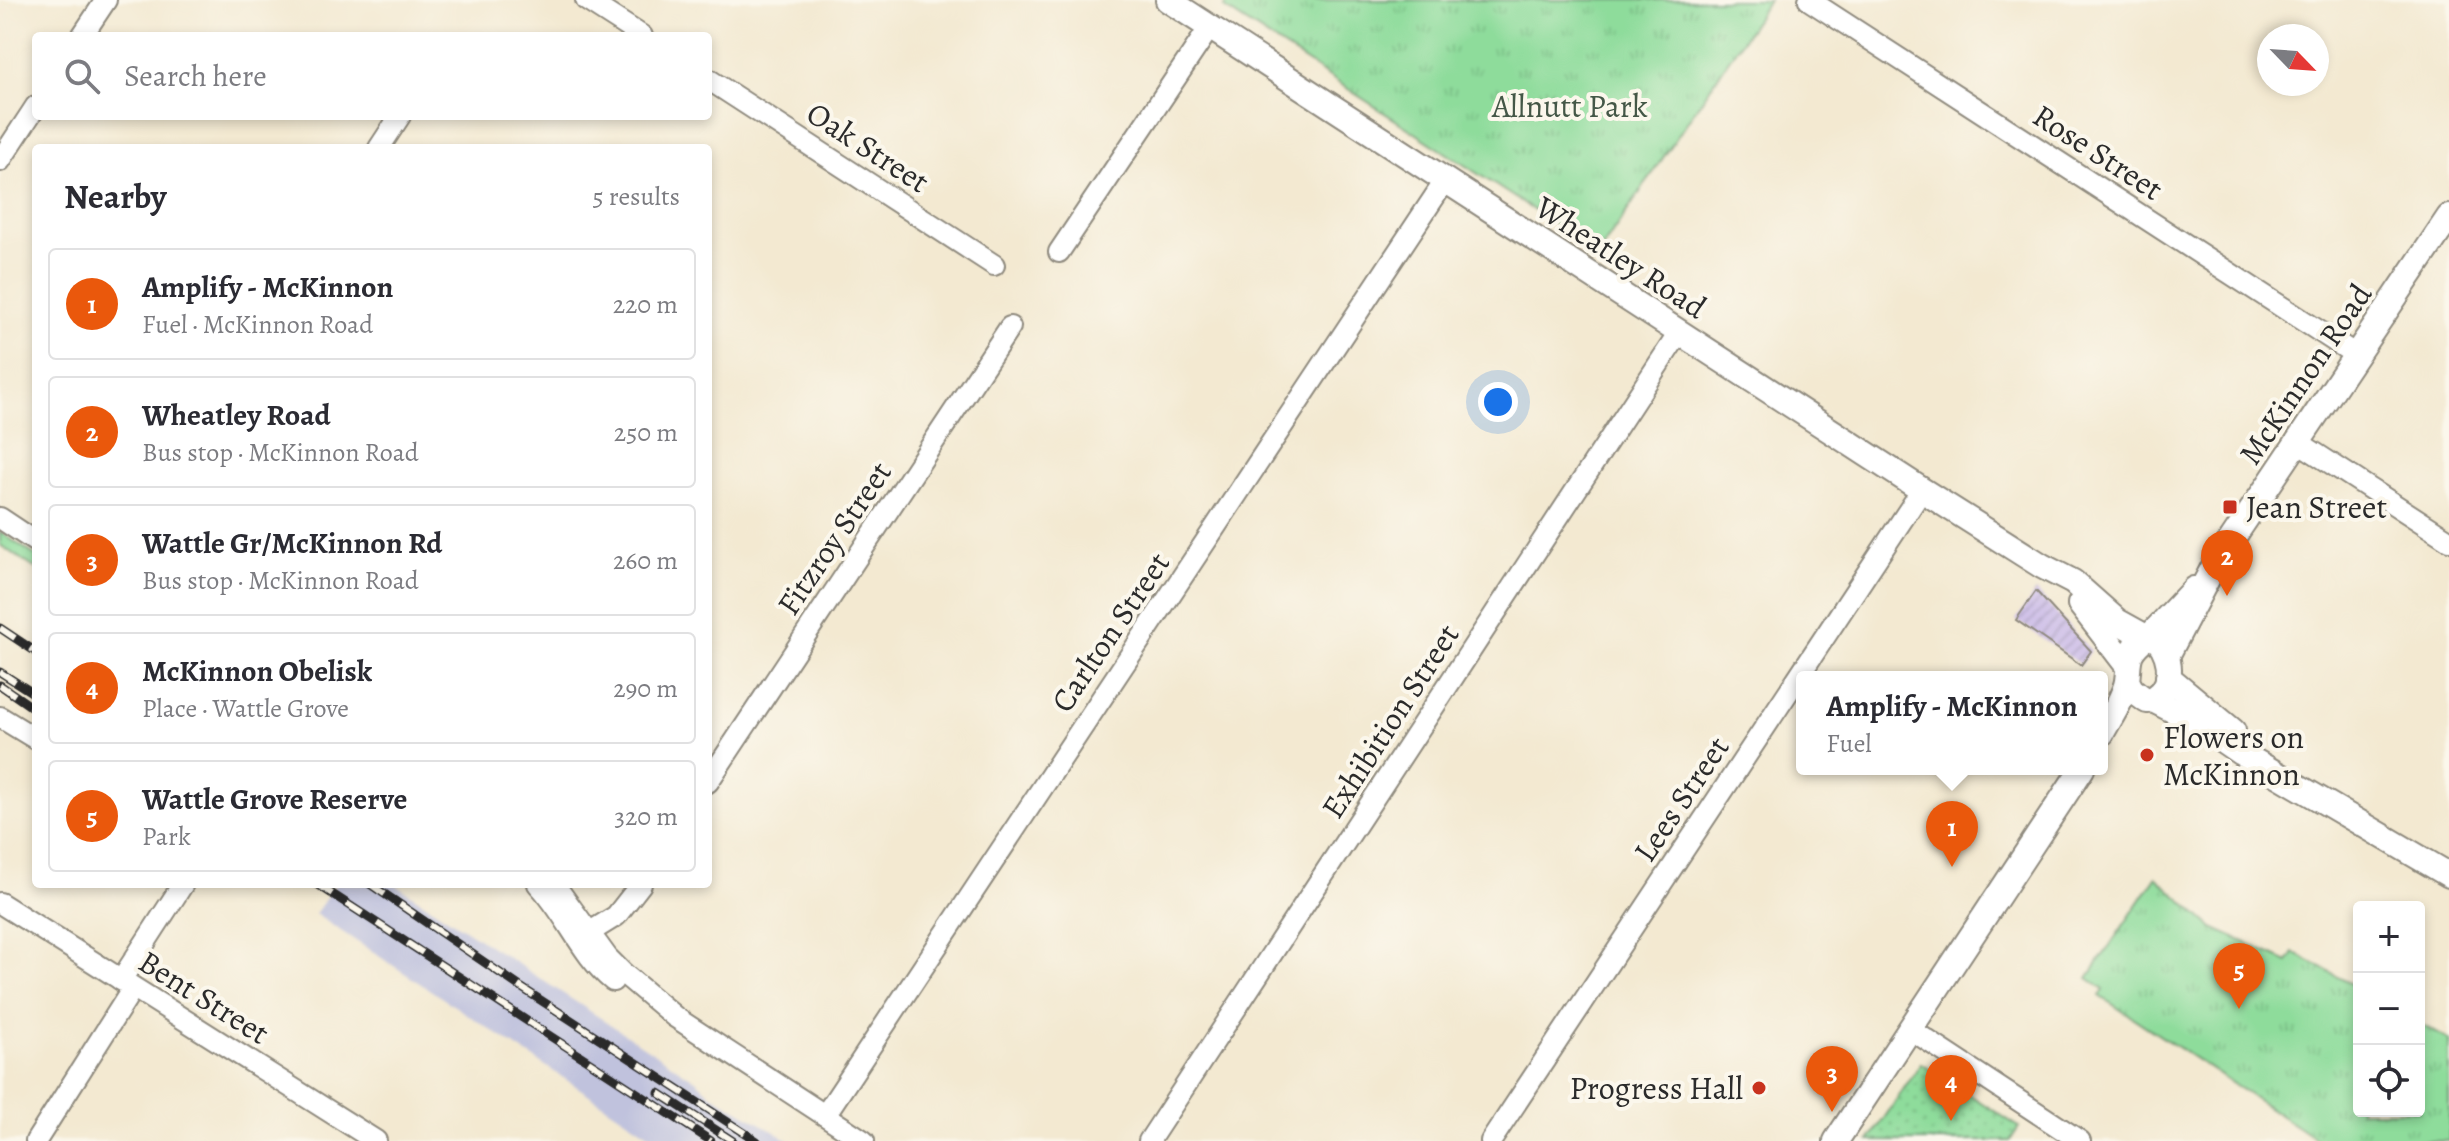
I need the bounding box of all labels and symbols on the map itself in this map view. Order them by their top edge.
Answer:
north arrow [2257,24,2329,96]
park label: Allnutt Park [1491,84,1648,128]
street label: Oak Street [798,91,938,203]
street label: Rose Street [2024,94,2172,210]
street label: Wheatley Road [1526,185,1716,329]
street label: McKinnon Road [2228,274,2382,473]
your location [1478,382,1518,422]
street label: Fitzroy Street [766,452,902,624]
place label: Jean Street [2246,485,2387,529]
marker: Jean Street [2221,498,2239,516]
pin: 2 [2201,530,2253,596]
street label: Carlton Street [1040,543,1180,721]
street label: Exhibition Street [1311,615,1469,827]
place label: Flowers on McKinnon [2163,715,2304,796]
street label: Lees Street [1623,728,1739,870]
marker: Flowers on McKinnon [2138,746,2156,764]
pin: 1 [1926,801,1978,867]
street label: Bent Street [130,940,278,1054]
pin: 5 [2213,943,2265,1009]
pin: 3 [1806,1046,1858,1112]
pin: 4 [1925,1055,1977,1121]
place label: Progress Hall [1569,1066,1743,1110]
marker: Progress Hall [1750,1079,1768,1097]

